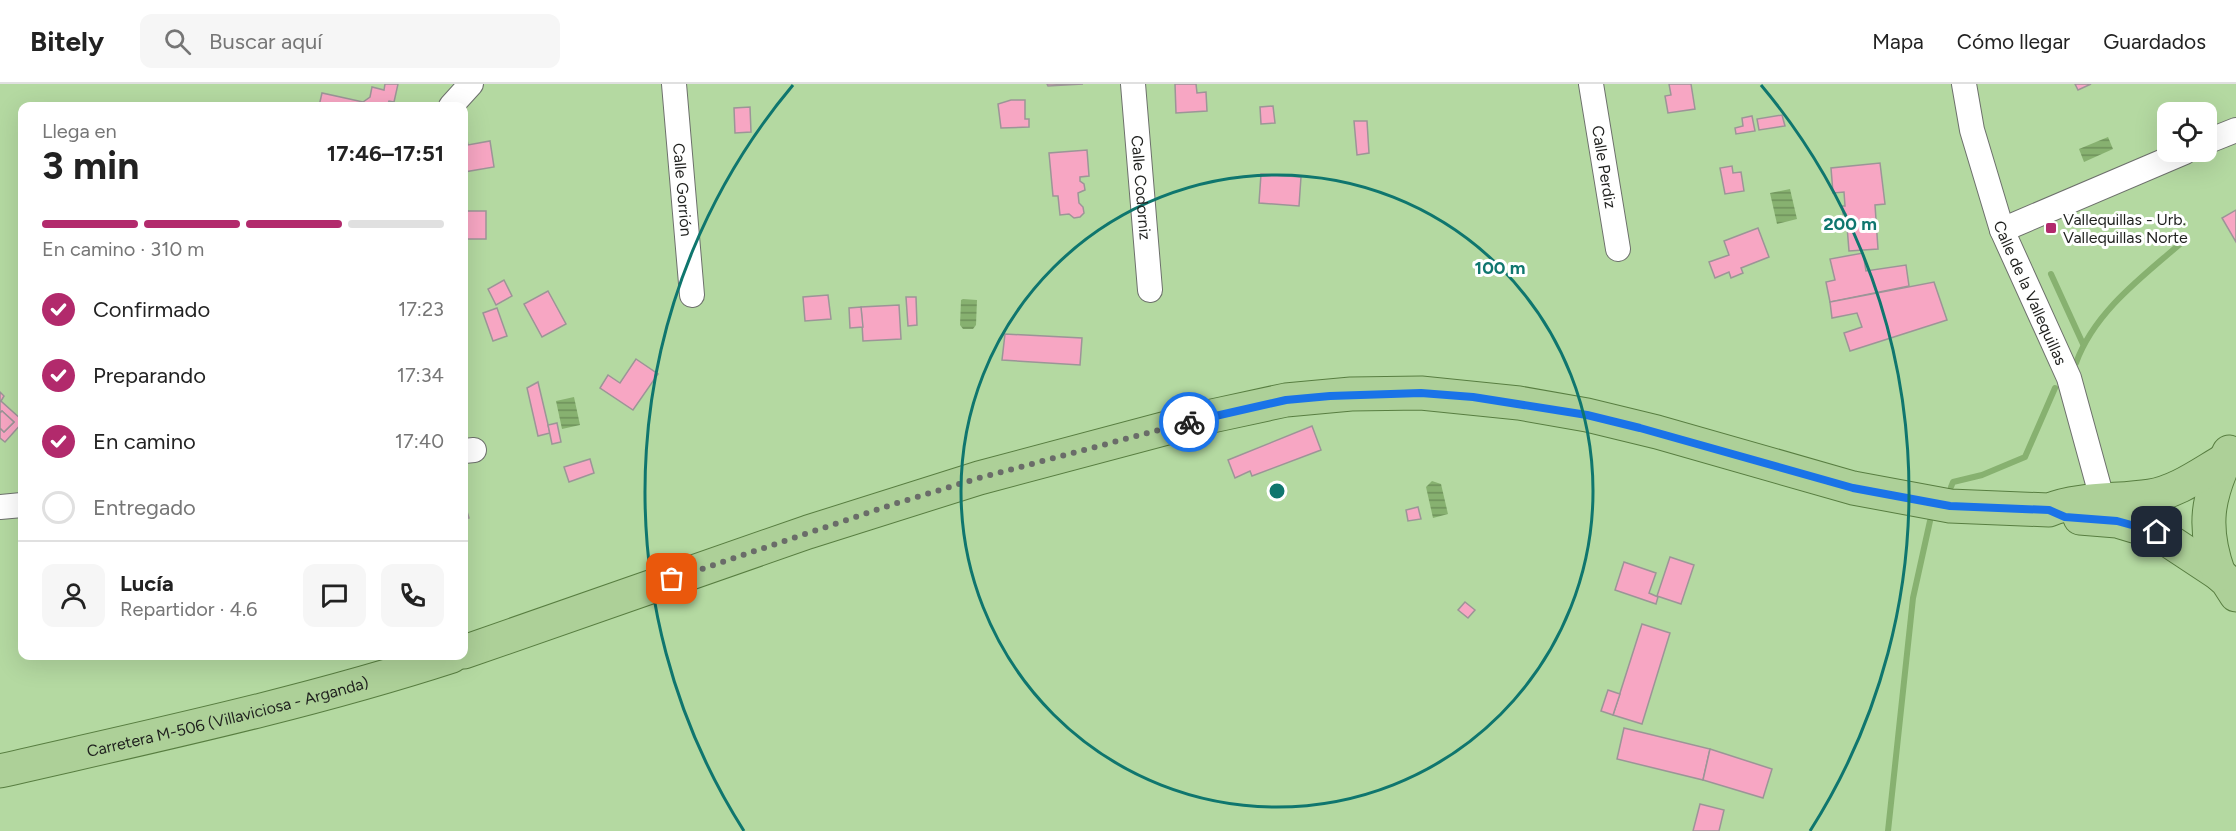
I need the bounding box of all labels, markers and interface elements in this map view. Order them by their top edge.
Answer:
search box [140,14,560,68]
text: Bitely [30,24,104,58]
icon: search [161,25,194,58]
text: Buscar aquí [209,28,322,55]
text: Mapa [1872,29,1924,54]
text: Cómo llegar [1957,29,2070,54]
text: Guardados [2103,29,2206,54]
map controls [2157,102,2217,162]
button: locate [2157,102,2217,162]
text: Llega en [42,119,117,143]
street label: Calle Perdiz [1588,124,1621,210]
street label: Calle Codorniz [1128,135,1155,241]
text: 17:46–17:51 [327,140,444,167]
text: 3 min [42,142,139,189]
street label: Calle Gorrión [670,142,696,237]
place label: Vallequillas - Urb. Vallequillas Norte [2063,210,2188,247]
text: 200 m [1823,213,1877,235]
street label: Calle de la Vallequillas [1990,218,2071,368]
marker: Vallequillas - Urb. Vallequillas Norte [2044,221,2058,235]
text: En camino · 310 m [42,237,204,261]
text: 100 m [1475,257,1525,279]
icon: check [42,293,75,326]
text: Confirmado [93,296,210,323]
text: 17:23 [398,297,444,321]
icon: check [42,359,75,392]
text: Preparando [93,362,206,389]
text: 17:34 [397,363,444,387]
courier [1159,392,1219,452]
icon: bike [1173,406,1206,439]
icon: check [42,425,75,458]
text: En camino [93,428,196,455]
text: 17:40 [395,429,444,453]
centre of rings [1267,481,1287,501]
text: Entregado [93,494,196,521]
pin [2131,506,2182,557]
icon: home [2140,515,2173,548]
pin [646,553,697,604]
icon: bag [655,562,688,595]
button: person [42,564,105,627]
button: chat [303,564,366,627]
button: phone [381,564,444,627]
text: Lucía [120,570,174,597]
text: Repartidor · 4.6 [120,597,257,621]
street label: Carretera M-506 (Villaviciosa - Arganda) [85,672,371,760]

